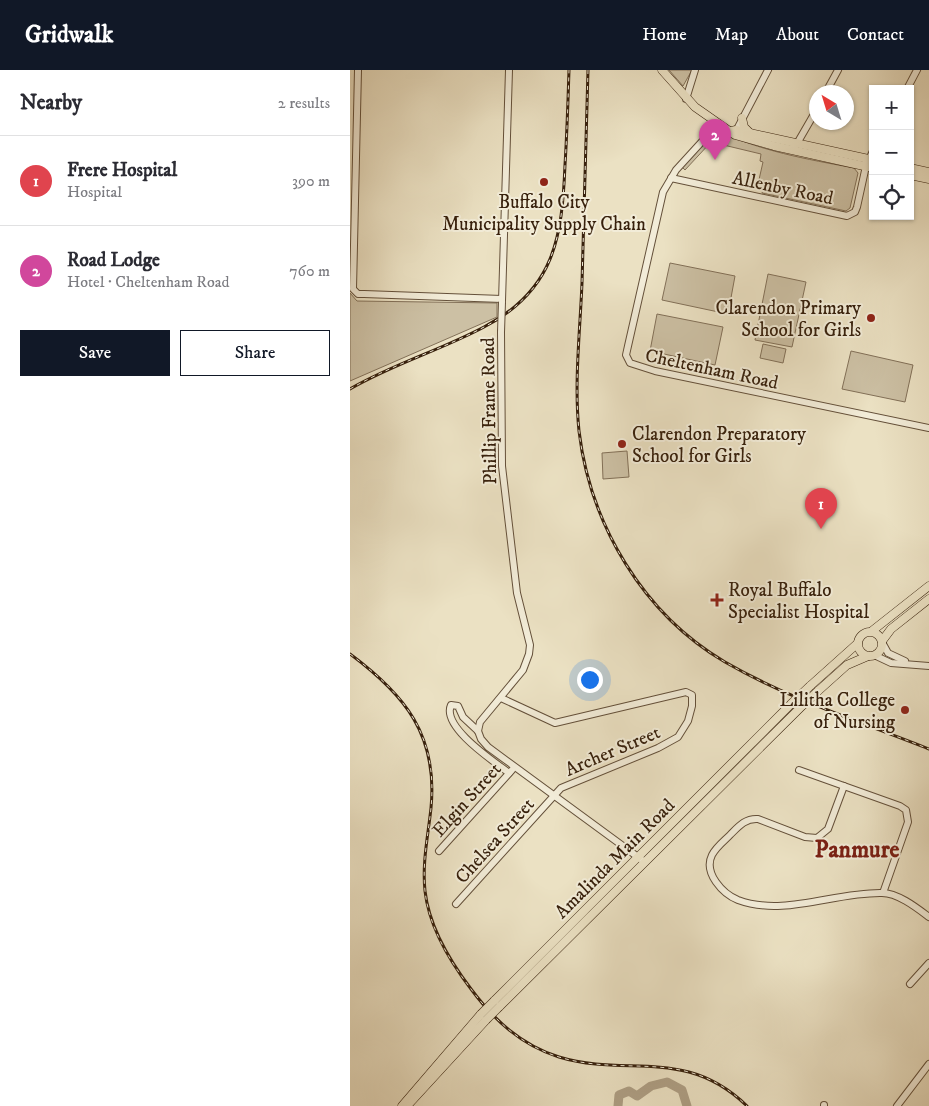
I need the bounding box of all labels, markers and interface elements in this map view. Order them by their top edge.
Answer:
text: Gridwalk [25,20,113,50]
text: Home [642,24,687,46]
text: Map [715,24,748,46]
text: About [776,24,819,46]
text: Contact [847,24,904,46]
north arrow [809,85,854,130]
map controls [869,85,914,220]
button: + [869,85,914,130]
text: Nearby [20,90,82,116]
text: 2 results [278,93,330,113]
pin: 2 [699,119,731,160]
button: − [869,130,914,175]
text: Frere Hospital [67,159,177,182]
street label: Allenby Road [730,167,836,210]
text: 1 [33,171,39,191]
text: 390 m [292,171,330,191]
button: locate [869,175,914,220]
marker: Buffalo City Municipality Supply Chain [538,176,550,188]
text: Hospital [67,182,122,202]
place label: Buffalo City Municipality Supply Chain [442,191,646,236]
text: Road Lodge [67,249,160,272]
text: 2 [32,261,40,281]
text: 760 m [289,261,330,281]
text: Hotel · Cheltenham Road [67,272,229,292]
place label: Clarendon Primary School for Girls [716,297,862,342]
marker: Clarendon Primary School for Girls [865,312,877,324]
button: Save [20,330,170,376]
button: Share [180,330,330,376]
street label: Phillip Frame Road [477,337,502,485]
street label: Cheltenham Road [643,344,781,395]
place label: Clarendon Preparatory School for Girls [632,423,807,468]
marker: Clarendon Preparatory School for Girls [616,438,628,450]
pin: 1 [805,488,837,529]
place label: Royal Buffalo Specialist Hospital [728,579,869,624]
marker: Royal Buffalo Specialist Hospital [710,593,724,607]
your location [577,667,603,693]
place label: Lilitha College of Nursing [780,689,896,734]
marker: Lilitha College of Nursing [899,704,911,716]
street label: Archer Street [562,721,664,782]
street label: Elgin Street [428,758,507,842]
street label: Chelsea Street [451,793,540,889]
street label: Amalinda Main Road [550,794,680,924]
district label: Panmure [814,835,900,865]

